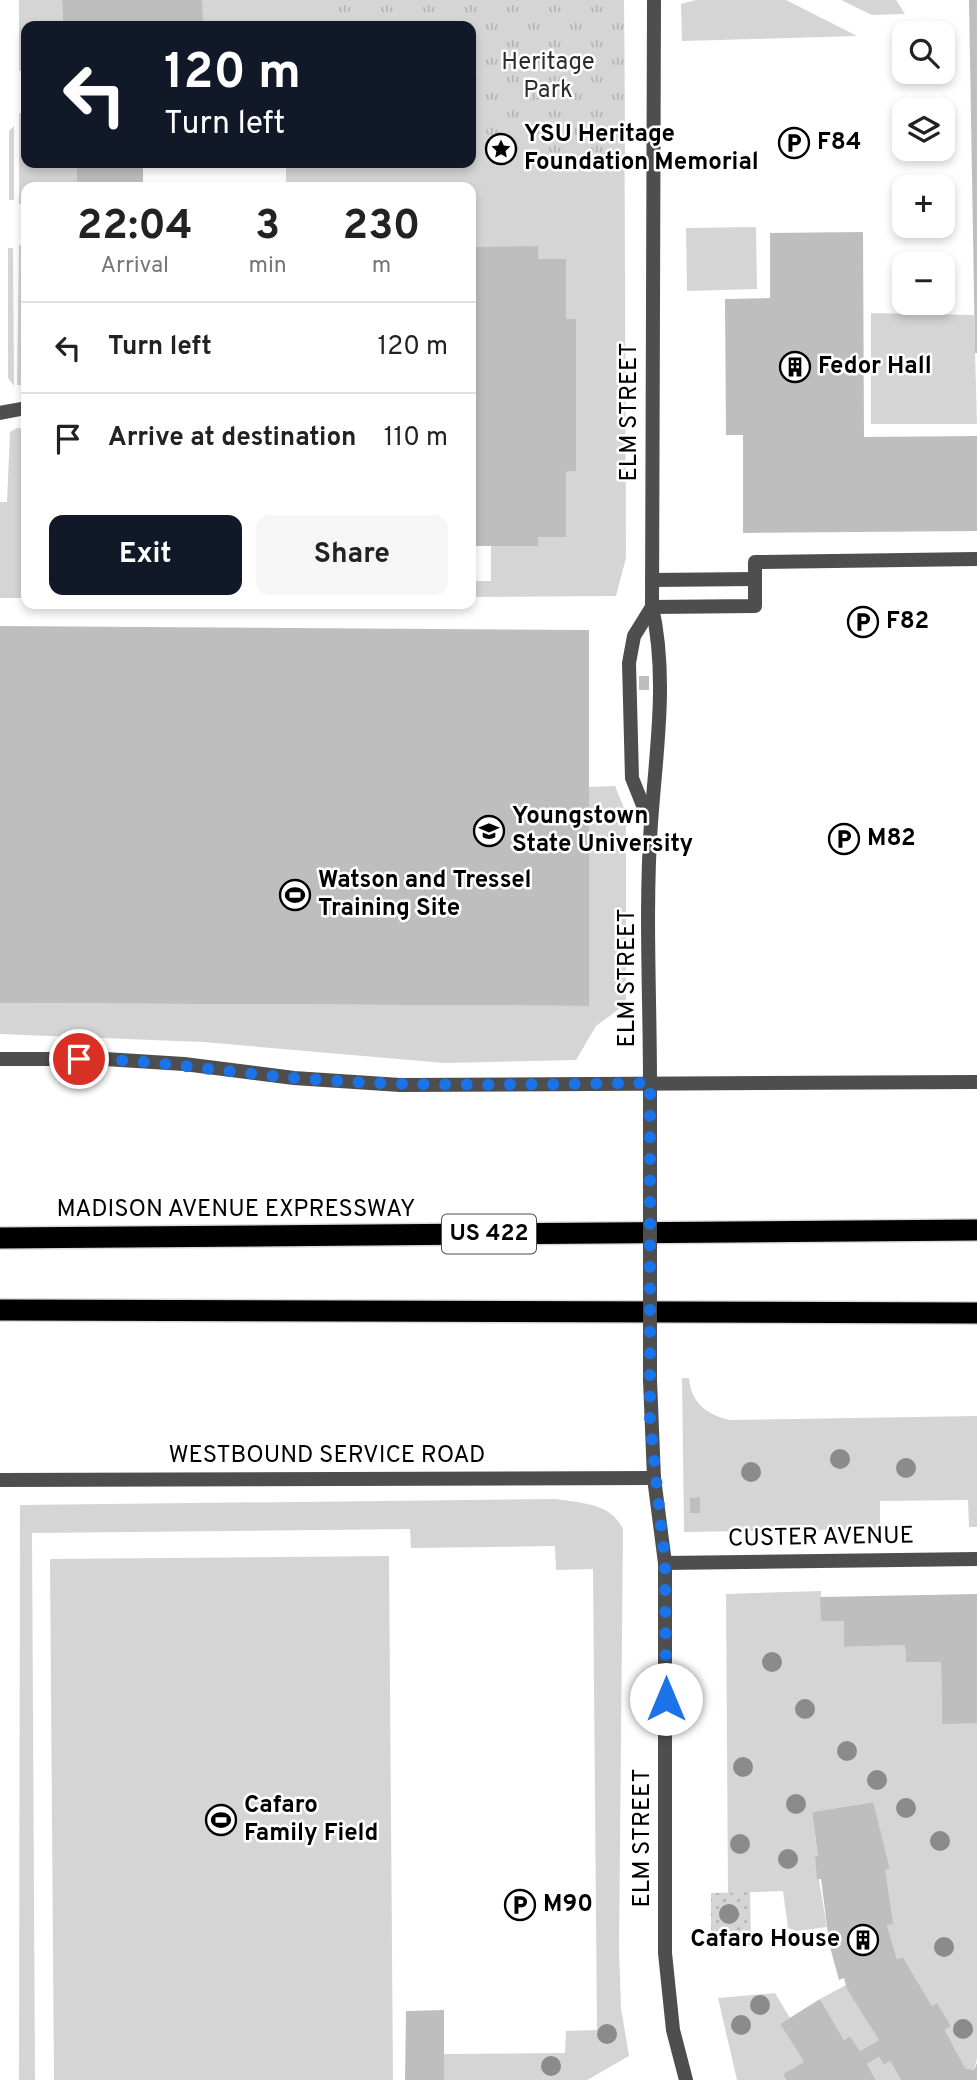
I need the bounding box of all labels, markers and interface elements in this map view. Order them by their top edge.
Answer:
map controls [892,21,955,315]
button: search [892,21,955,84]
text: 120 m [164,44,301,106]
park label: Heritage Park [501,48,595,106]
icon: left [49,49,140,140]
button: layers [892,98,955,161]
text: Turn left [164,105,285,145]
place label: YSU Heritage Foundation Memorial [524,120,759,178]
parking icon: F84 [777,126,811,160]
place label: F84 [817,128,861,158]
place icon: YSU Heritage Foundation Memorial [484,132,518,166]
button: + [892,175,955,238]
text: 22:04 [77,201,193,254]
text: 3 [255,201,280,254]
text: 230 [342,201,420,254]
text: Arrival [100,252,169,281]
text: min [249,252,287,281]
text: m [372,252,391,281]
button: − [892,252,955,315]
icon: left [49,329,87,367]
text: Turn left [108,331,212,364]
text: 120 m [378,331,448,364]
street label: ELM STREET [615,343,645,481]
building icon: Fedor Hall [778,350,812,384]
place label: Fedor Hall [818,352,932,382]
icon: arrive [49,420,87,458]
text: Arrive at destination [108,422,356,455]
text: 110 m [384,422,448,455]
button: Exit [49,515,242,595]
button: Share [256,515,448,595]
parking icon: F82 [846,605,880,639]
place label: F82 [886,607,929,637]
place label: Youngstown State University [512,802,693,860]
school or university icon: Youngstown State University [472,814,506,848]
parking icon: M82 [827,822,861,856]
place label: M82 [867,824,916,854]
place label: Watson and Tressel Training Site [318,866,532,924]
sports icon: Watson and Tressel Training Site [278,878,312,912]
street label: ELM STREET [613,909,643,1047]
pin [49,1029,109,1089]
icon: arrive [60,1040,98,1078]
street label: MADISON AVENUE EXPRESSWAY [57,1195,415,1225]
road number: US 422 [442,1214,536,1254]
street label: WESTBOUND SERVICE ROAD [169,1441,485,1471]
street label: CUSTER AVENUE [728,1521,914,1555]
position arrow [629,1662,703,1736]
street label: ELM STREET [628,1769,658,1907]
place label: Cafaro Family Field [244,1791,378,1849]
sports icon: Cafaro Family Field [204,1803,238,1837]
parking icon: M90 [503,1888,537,1922]
place label: M90 [543,1890,593,1920]
building icon: Cafaro House [846,1923,880,1957]
place label: Cafaro House [690,1925,840,1955]

